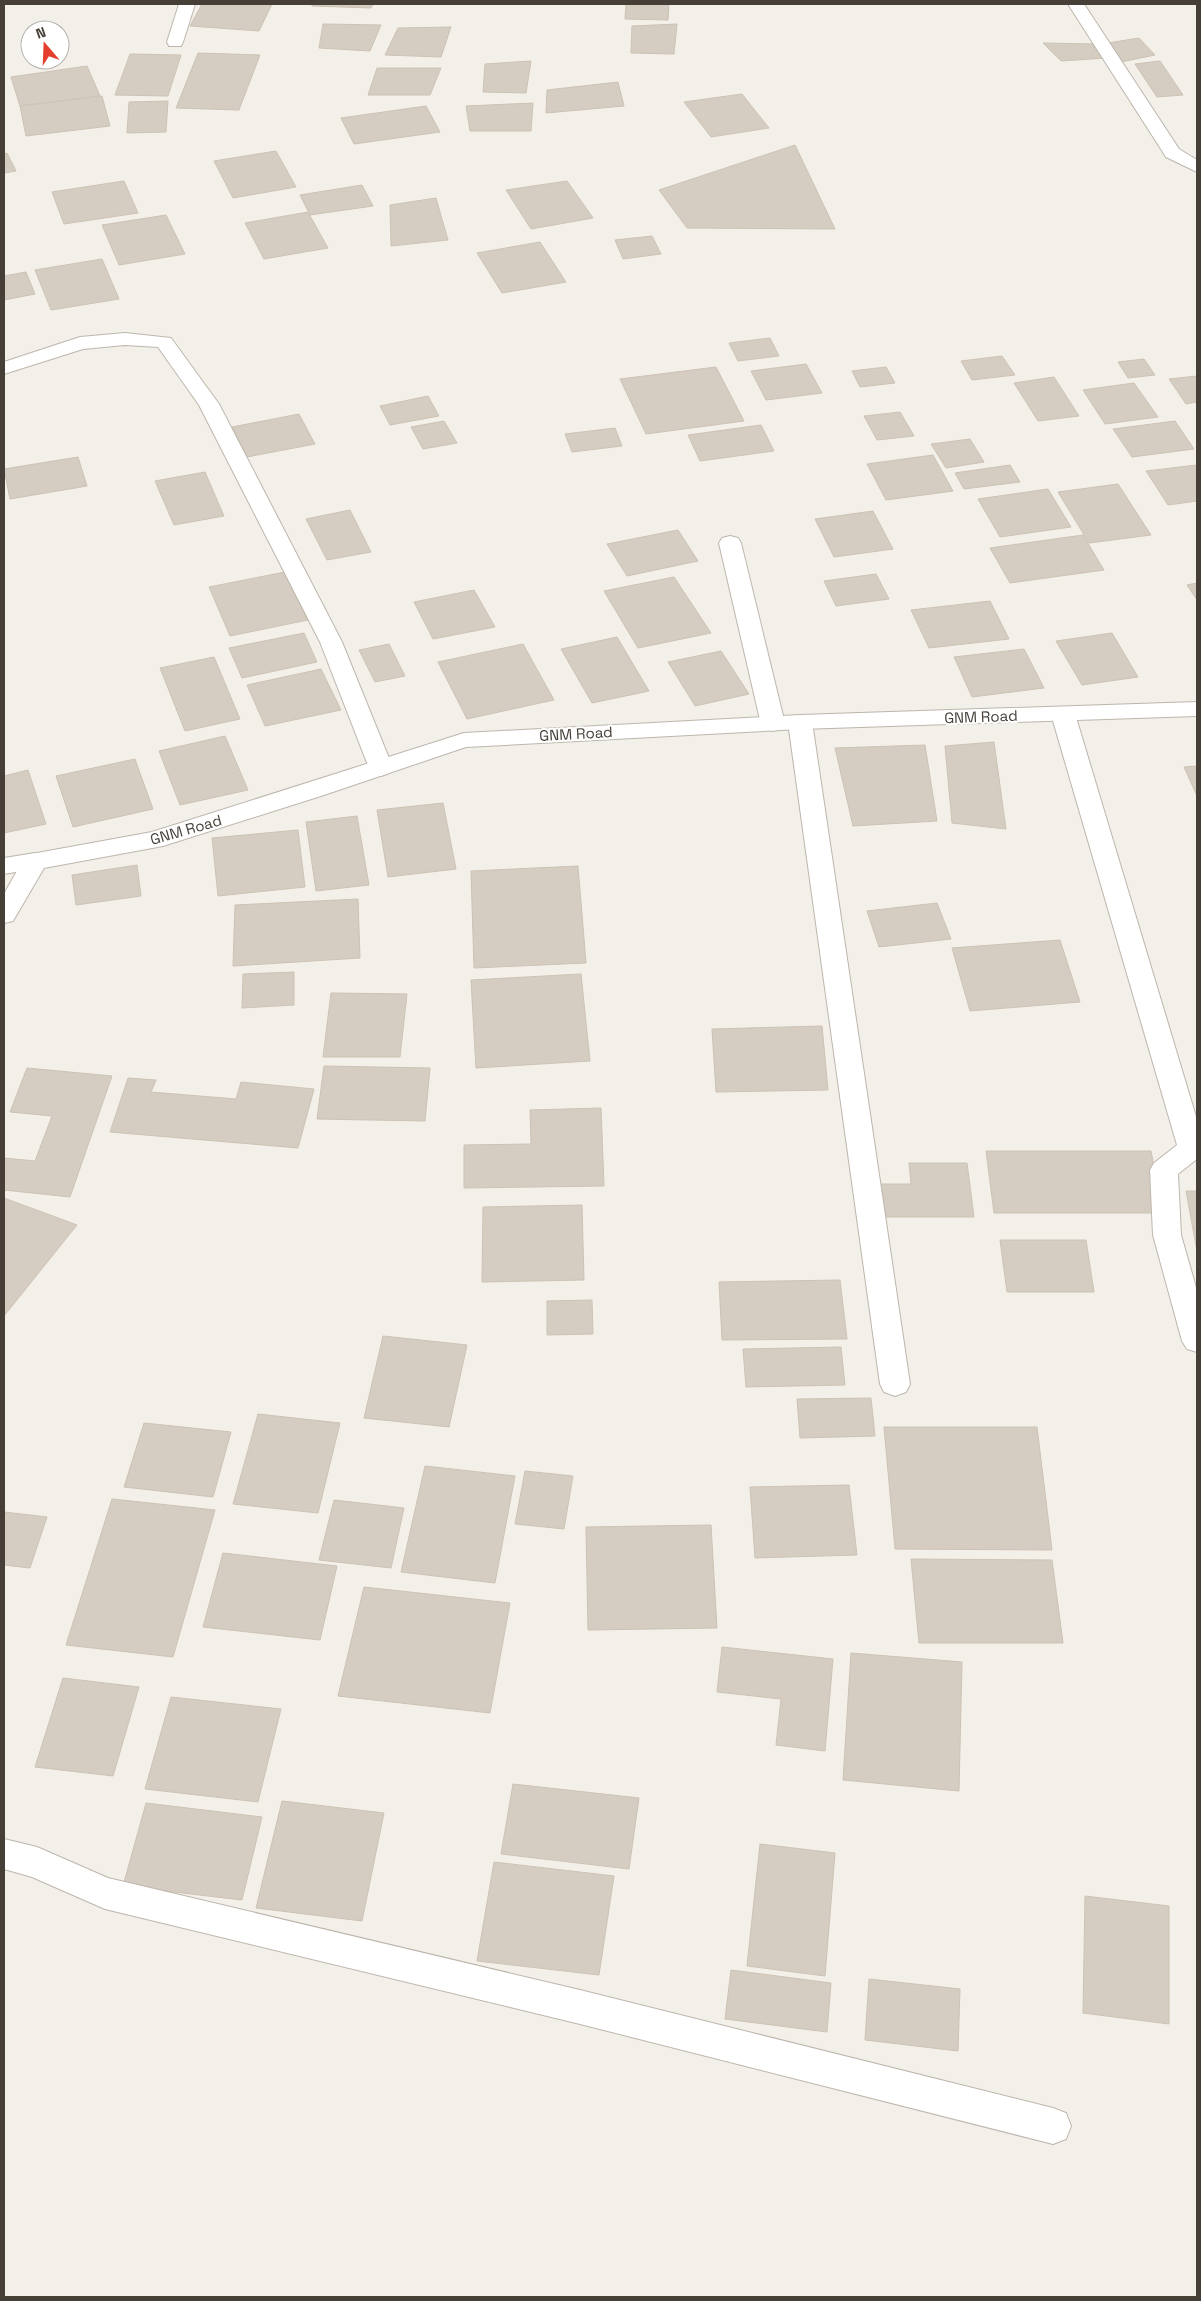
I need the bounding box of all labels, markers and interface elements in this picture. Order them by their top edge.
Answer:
north arrow [20,20,70,70]
text: N [33,23,48,43]
street label: GNM Road [944,706,1018,727]
street label: GNM Road [539,722,613,745]
street label: GNM Road [148,810,224,849]

